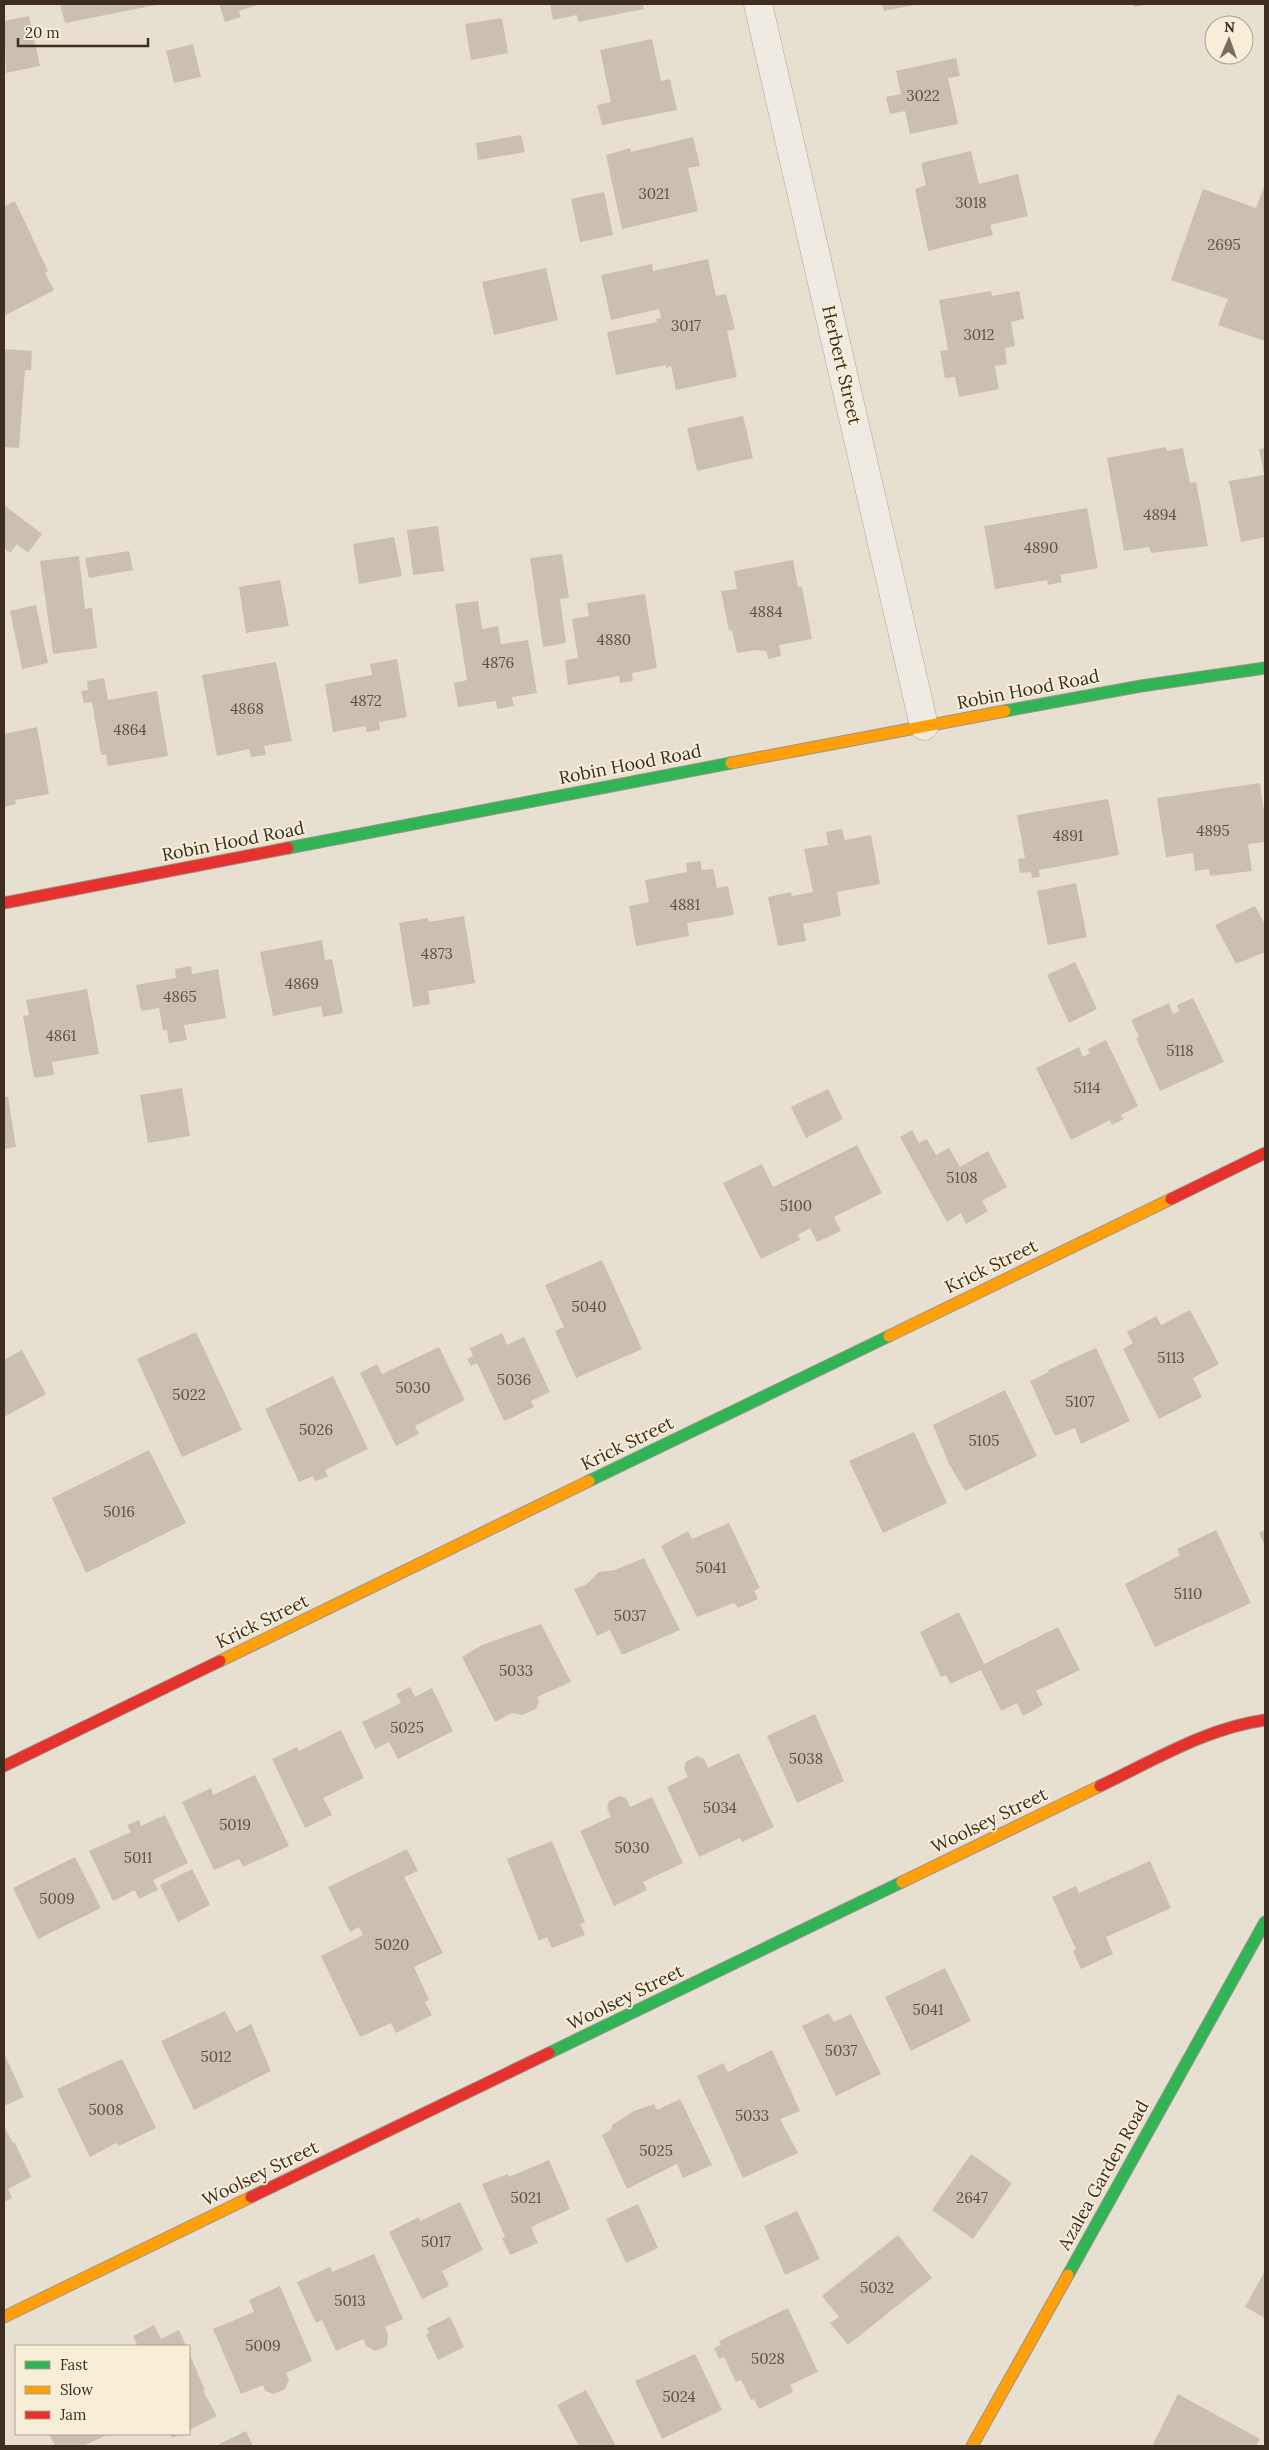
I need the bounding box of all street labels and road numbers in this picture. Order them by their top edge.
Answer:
street label: Herbert Street [817,303,867,427]
street label: Robin Hood Road [955,664,1102,714]
street label: Robin Hood Road [557,739,704,789]
street label: Robin Hood Road [160,816,307,866]
street label: Krick Street [941,1234,1041,1298]
street label: Krick Street [577,1411,677,1475]
street label: Krick Street [212,1589,312,1653]
street label: Woolsey Street [927,1782,1051,1858]
street label: Woolsey Street [563,1959,687,2035]
street label: Azalea Garden Road [1052,2096,1154,2255]
street label: Woolsey Street [198,2135,322,2211]

